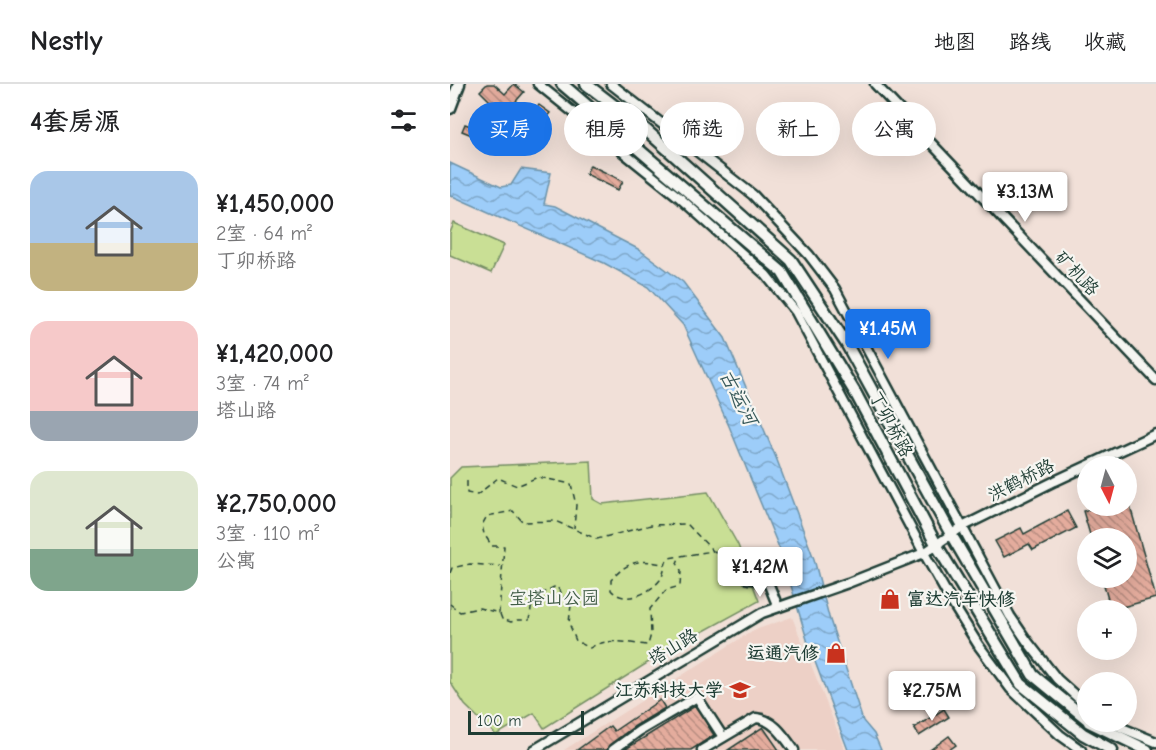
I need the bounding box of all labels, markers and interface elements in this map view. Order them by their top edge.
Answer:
text: Nestly [30,25,103,57]
text: 地图 [934,30,976,54]
text: 路线 [1009,30,1051,54]
text: 收藏 [1084,30,1126,54]
chip: 买房 [468,102,552,156]
chip: 租房 [564,102,648,156]
chip: 筛选 [660,102,744,156]
chip: 新上 [756,102,840,156]
chip: 公寓 [852,102,936,156]
icon: filters [387,104,420,137]
text: 4套房源 [30,107,120,137]
pin: ¥3.13M [976,172,1074,223]
text: ¥3.13M [996,180,1054,203]
text: ¥1,450,000 [216,189,334,219]
icon: home [78,195,150,267]
text: 2室 · 64 m² [216,222,312,245]
street label: 矿机路 [1050,247,1103,300]
text: 丁卯桥路 [216,249,296,272]
pin: ¥1.45M [839,309,937,360]
text: ¥1.45M [859,317,917,340]
text: ¥1,420,000 [216,339,334,369]
icon: home [78,345,150,417]
water label: 古运河 [715,365,764,432]
text: 3室 · 74 m² [216,372,309,395]
street label: 丁卯桥路 [864,388,917,461]
text: 塔山路 [216,399,276,422]
street label: 洪鹤桥路 [984,455,1058,506]
north arrow [1077,456,1137,516]
map controls [1077,456,1137,732]
text: ¥2,750,000 [216,489,337,519]
icon: home [78,495,150,567]
text: 3室 · 110 m² [216,522,319,545]
button: layers [1077,528,1137,588]
pin: ¥1.42M [711,547,809,598]
text: 公寓 [216,549,256,572]
text: ¥1.42M [732,555,788,578]
shop icon: 富达汽车快修 [878,587,902,611]
park label: 宝塔山公园 [509,588,599,609]
place label: 富达汽车快修 [907,589,1015,610]
button: + [1077,600,1137,660]
street label: 塔山路 [645,625,702,670]
shop icon: 运通汽修 [824,641,848,665]
place label: 运通汽修 [747,643,819,664]
pin: ¥2.75M [883,671,981,722]
button: − [1077,672,1137,732]
school or university icon: 江苏科技大学 [728,678,752,702]
text: ¥2.75M [902,679,962,702]
place label: 江苏科技大学 [615,680,723,701]
scale bar [468,708,584,736]
text: 100 m [477,712,521,730]

